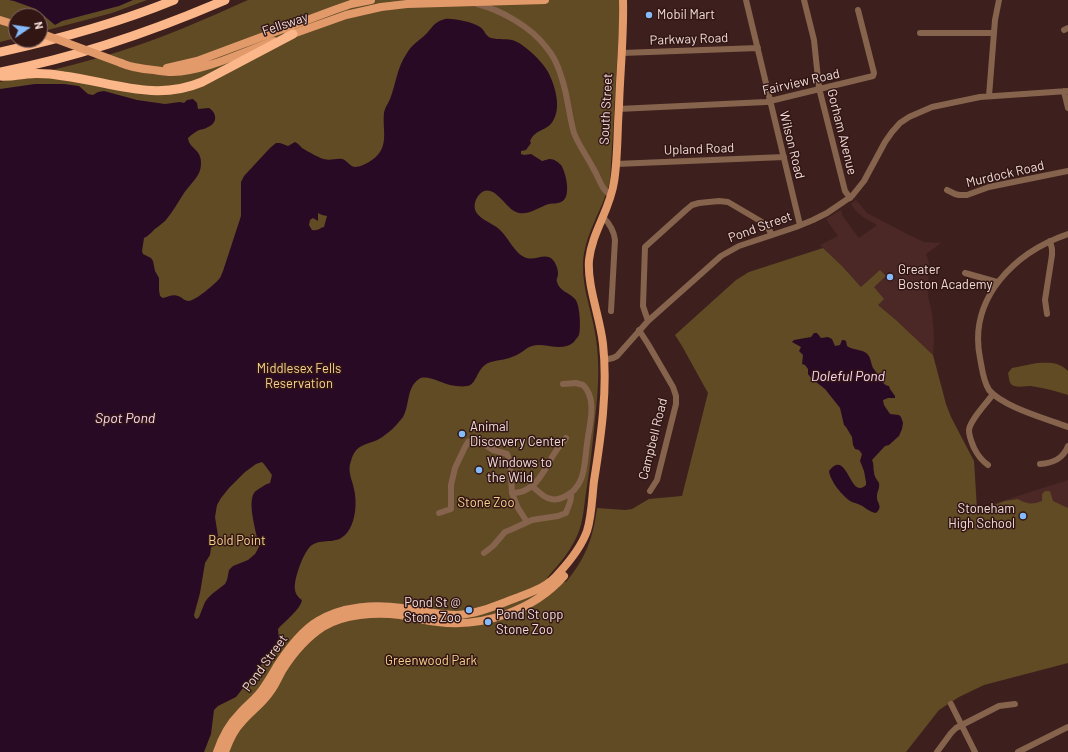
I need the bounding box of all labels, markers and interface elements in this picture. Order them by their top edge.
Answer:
place label: Mobil Mart [657,7,715,23]
north arrow [8,8,48,48]
street label: Fellsway [260,9,310,39]
marker: Mobil Mart [644,10,654,20]
text: N [32,20,46,30]
street label: Parkway Road [649,30,729,48]
street label: Fairview Road [761,66,841,98]
street label: South Street [596,73,616,145]
street label: Gorham Avenue [824,87,860,177]
street label: Wilson Road [776,109,808,181]
street label: Upland Road [663,140,735,158]
street label: Murdock Road [964,157,1046,191]
street label: Pond Street [726,208,794,246]
place label: Greater Boston Academy [898,262,992,293]
marker: Greater Boston Academy [885,272,895,282]
park label: Middlesex Fells Reservation [257,361,341,392]
water label: Doleful Pond [811,368,885,384]
street label: Campbell Road [635,397,671,481]
water label: Spot Pond [95,410,155,426]
place label: Animal Discovery Center [470,419,566,450]
marker: Animal Discovery Center [457,429,467,439]
place label: Windows to the Wild [487,455,552,486]
marker: Windows to the Wild [474,465,484,475]
park label: Stone Zoo [458,495,514,511]
place label: Stoneham High School [948,501,1015,532]
marker: Stoneham High School [1018,511,1028,521]
park label: Bold Point [208,533,266,549]
place label: Pond St @ Stone Zoo [404,595,461,626]
marker: Pond St @ Stone Zoo [464,605,474,615]
place label: Pond St opp Stone Zoo [496,607,564,638]
marker: Pond St opp Stone Zoo [483,617,493,627]
street label: Pond Street [239,631,291,695]
park label: Greenwood Park [385,653,477,669]

